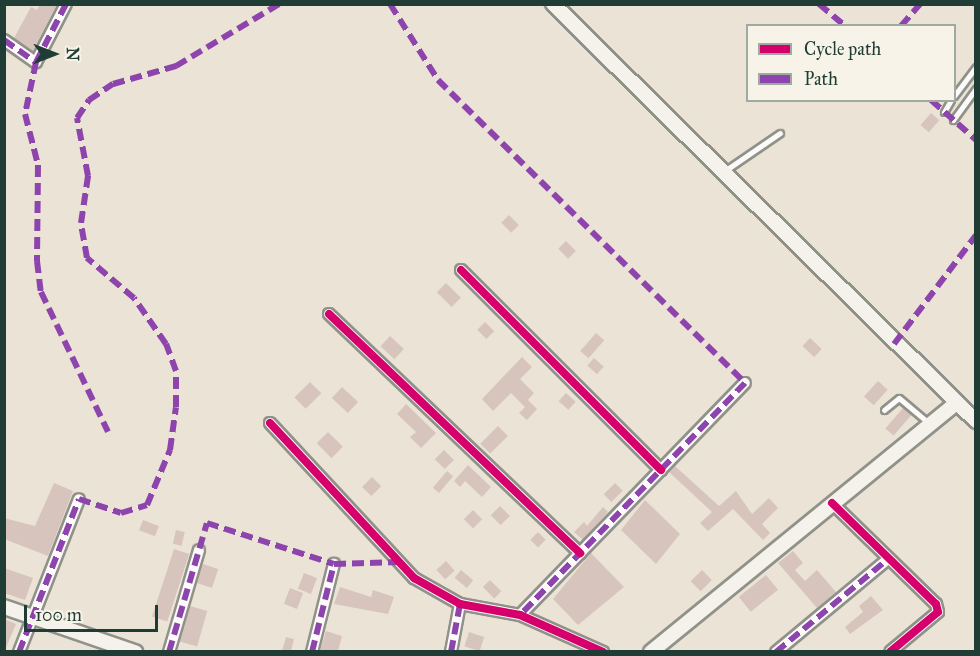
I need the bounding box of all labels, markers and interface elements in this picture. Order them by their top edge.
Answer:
north arrow [24,24,84,84]
legend [746,24,956,102]
text: Cycle path [804,38,881,60]
text: N [63,47,82,61]
text: Path [804,68,838,90]
scale bar [27,593,160,631]
text: 100 m [35,604,82,626]

